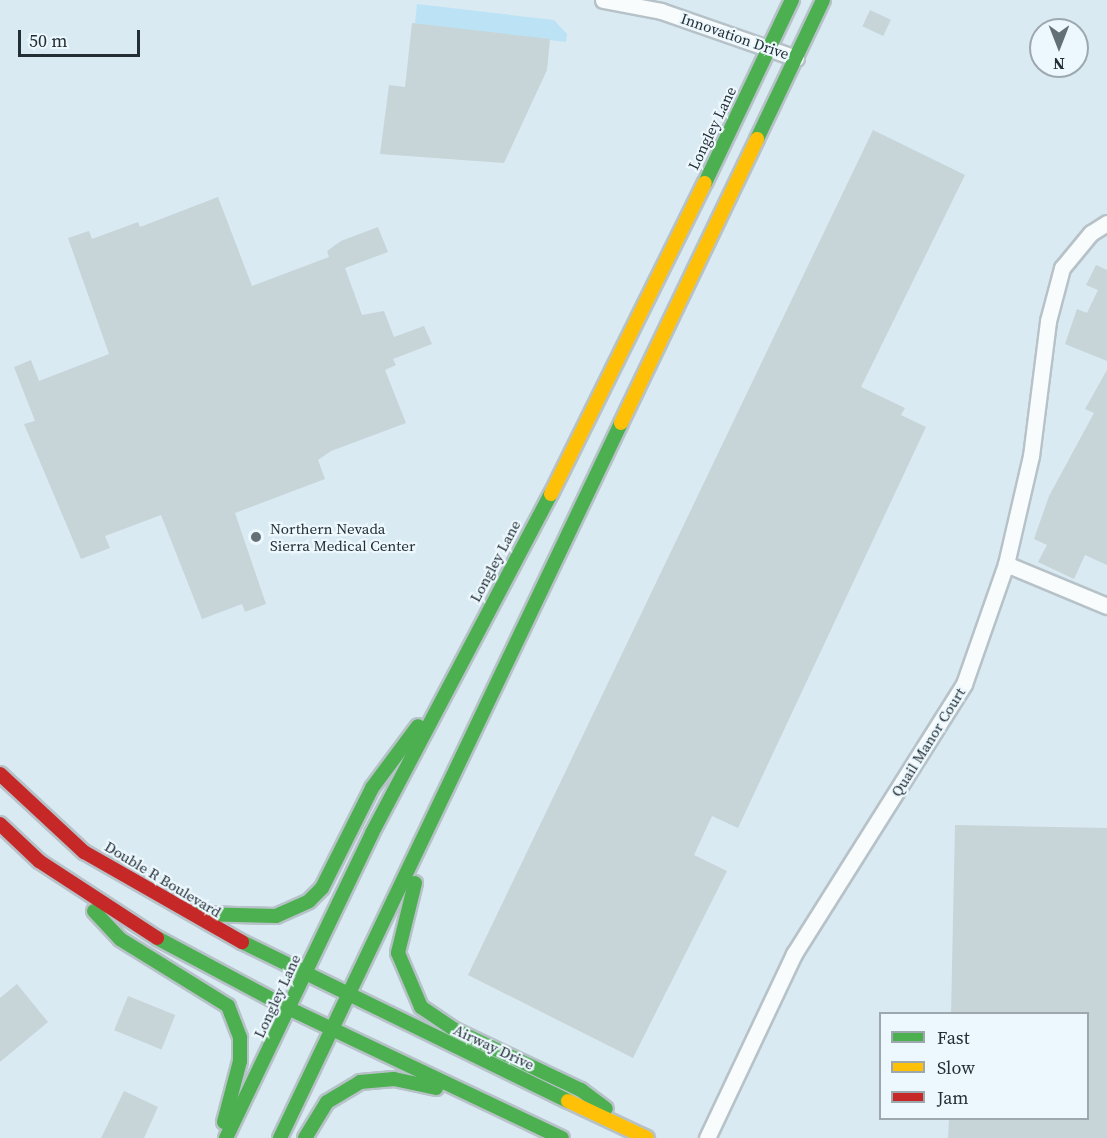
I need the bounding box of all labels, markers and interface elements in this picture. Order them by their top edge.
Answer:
street label: Innovation Drive [679,9,791,63]
scale bar [21,18,142,56]
north arrow [1029,18,1089,78]
text: 50 m [29,28,67,53]
text: N [1053,53,1065,75]
street label: Longley Lane [684,83,740,173]
street label: Longley Lane [466,517,524,605]
place label: Northern Nevada Sierra Medical Center [270,519,415,554]
marker: Northern Nevada Sierra Medical Center [247,528,265,546]
street label: Quail Manor Court [887,684,969,800]
street label: Double R Boulevard [101,837,225,921]
street label: Longley Lane [250,951,304,1041]
legend [879,1012,1089,1120]
street label: Airway Drive [451,1020,537,1074]
text: Fast [937,1025,970,1050]
text: Slow [937,1055,975,1080]
text: Jam [937,1085,969,1110]

